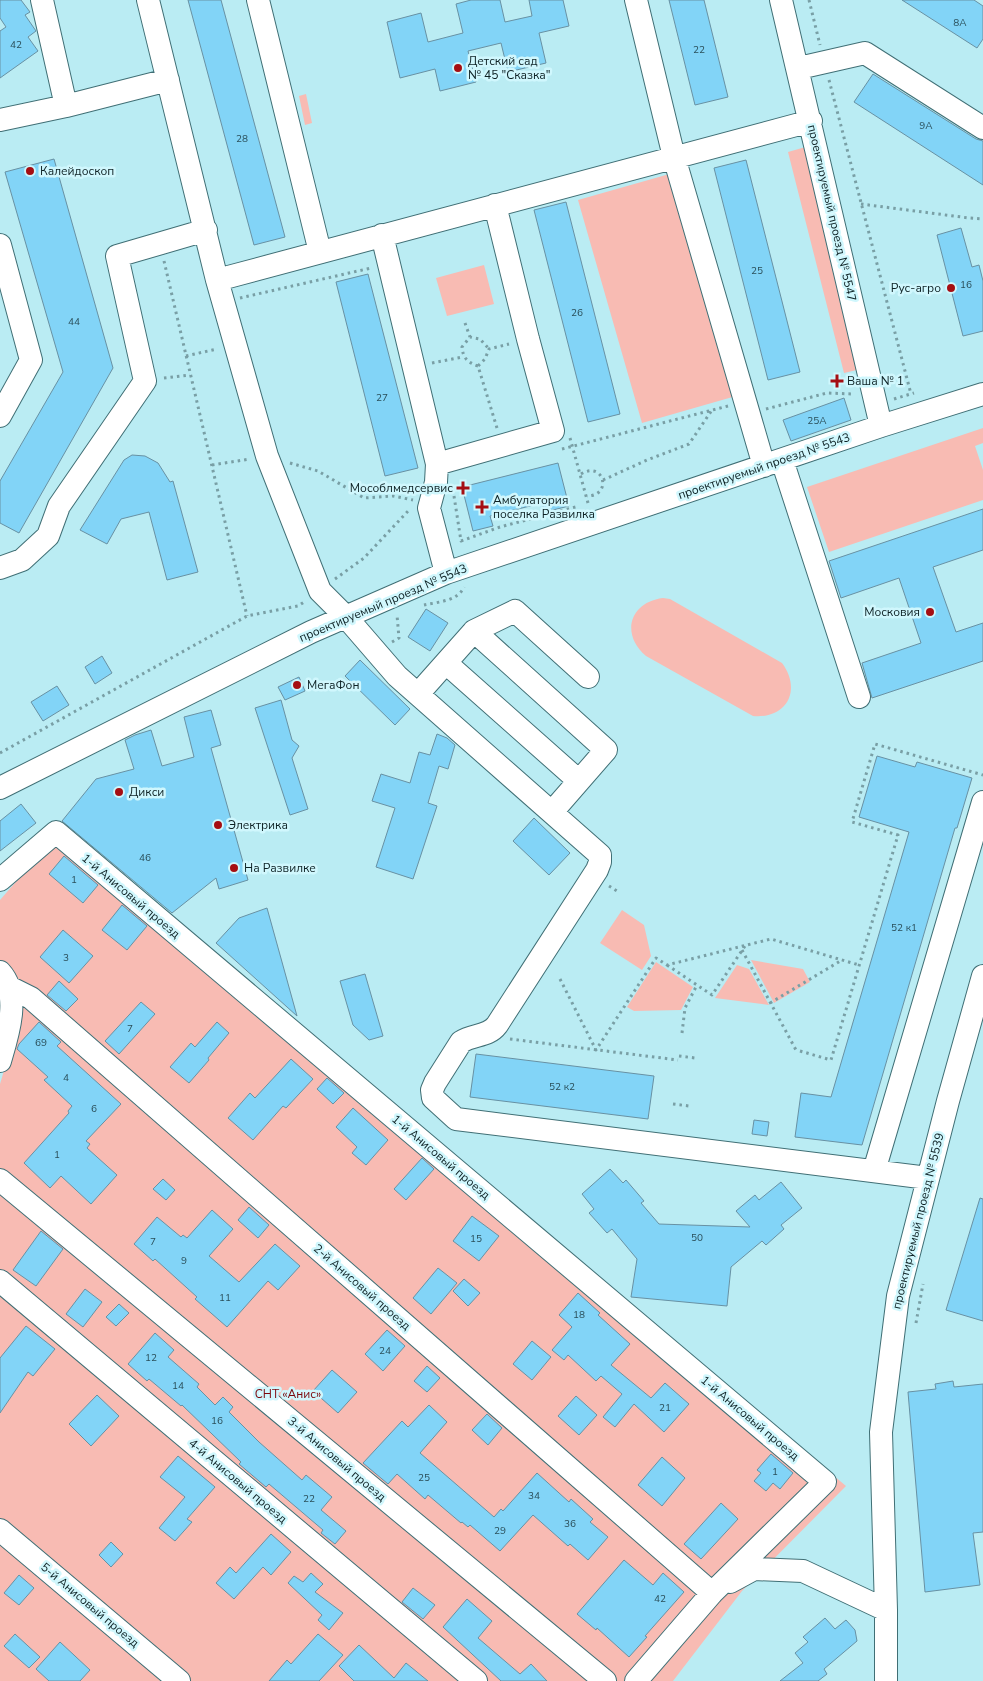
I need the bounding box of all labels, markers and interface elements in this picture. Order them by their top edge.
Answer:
house number: 8А [953,16,967,30]
house number: 42 [10,38,22,52]
house number: 22 [693,43,705,57]
place label: Детский сад № 45 "Сказка" [468,53,551,83]
marker: Детский сад № 45 "Сказка" [452,62,464,74]
house number: 9А [919,119,933,133]
street label: проектируемый проезд № 5547 [804,123,860,303]
house number: 28 [236,132,248,146]
place label: Калейдоскоп [40,163,114,179]
marker: Калейдоскоп [24,165,36,177]
house number: 25 [751,264,763,278]
house number: 16 [960,278,972,292]
place label: Рус-агро [891,280,941,296]
marker: Рус-агро [945,282,957,294]
house number: 26 [571,306,583,320]
house number: 44 [68,315,80,329]
place label: Ваша № 1 [847,373,904,389]
marker: Ваша № 1 [831,375,843,387]
house number: 27 [376,391,388,405]
house number: 25А [807,414,827,428]
street label: проектируемый проезд № 5543 [676,429,852,503]
place label: Мособлмедсервис [350,480,453,496]
marker: Мособлмедсервис [457,482,469,494]
place label: Амбулатория поселка Развилка [493,492,595,522]
marker: Амбулатория поселка Развилка [475,500,489,514]
street label: проектируемый проезд № 5543 [297,560,469,646]
place label: Московия [864,604,920,620]
marker: Московия [924,606,936,618]
place label: МегаФон [307,677,359,693]
marker: МегаФон [291,679,303,691]
place label: Дикси [129,784,164,800]
marker: Дикси [113,786,125,798]
place label: Электрика [228,817,288,833]
marker: Электрика [212,819,224,831]
street label: 1-й Анисовый проезд [78,850,184,942]
house number: 46 [139,851,151,865]
place label: На Развилке [244,860,316,876]
marker: На Развилке [228,862,240,874]
house number: 1 [71,873,77,887]
house number: 52 к1 [891,921,917,935]
house number: 3 [63,951,69,965]
house number: 7 [127,1022,133,1036]
house number: 69 [35,1036,47,1050]
house number: 4 [63,1071,69,1085]
house number: 52 к2 [549,1080,575,1094]
house number: 6 [91,1102,97,1116]
street label: 1-й Анисовый проезд [388,1111,494,1203]
street label: проектируемый проезд № 5539 [888,1131,948,1311]
house number: 1 [54,1148,60,1162]
house number: 50 [691,1231,703,1245]
house number: 15 [470,1232,482,1246]
house number: 7 [150,1235,156,1249]
street label: 2-й Анисовый проезд [310,1240,414,1334]
house number: 9 [181,1254,187,1268]
house number: 11 [219,1291,231,1305]
house number: 18 [573,1308,585,1322]
house number: 24 [379,1344,391,1358]
house number: 12 [145,1351,157,1365]
street label: 1-й Анисовый проезд [697,1372,803,1464]
house number: 14 [172,1379,184,1393]
park label: СНТ «Анис» [255,1386,321,1402]
house number: 21 [659,1401,671,1415]
street label: 3-й Анисовый проезд [284,1413,390,1505]
house number: 16 [211,1414,223,1428]
street label: 4-й Анисовый проезд [185,1435,291,1527]
house number: 1 [772,1465,778,1479]
house number: 25 [418,1471,430,1485]
house number: 34 [528,1489,540,1503]
house number: 22 [303,1492,315,1506]
house number: 36 [564,1517,576,1531]
house number: 29 [494,1524,506,1538]
street label: 5-й Анисовый проезд [37,1559,143,1651]
house number: 42 [654,1592,666,1606]

